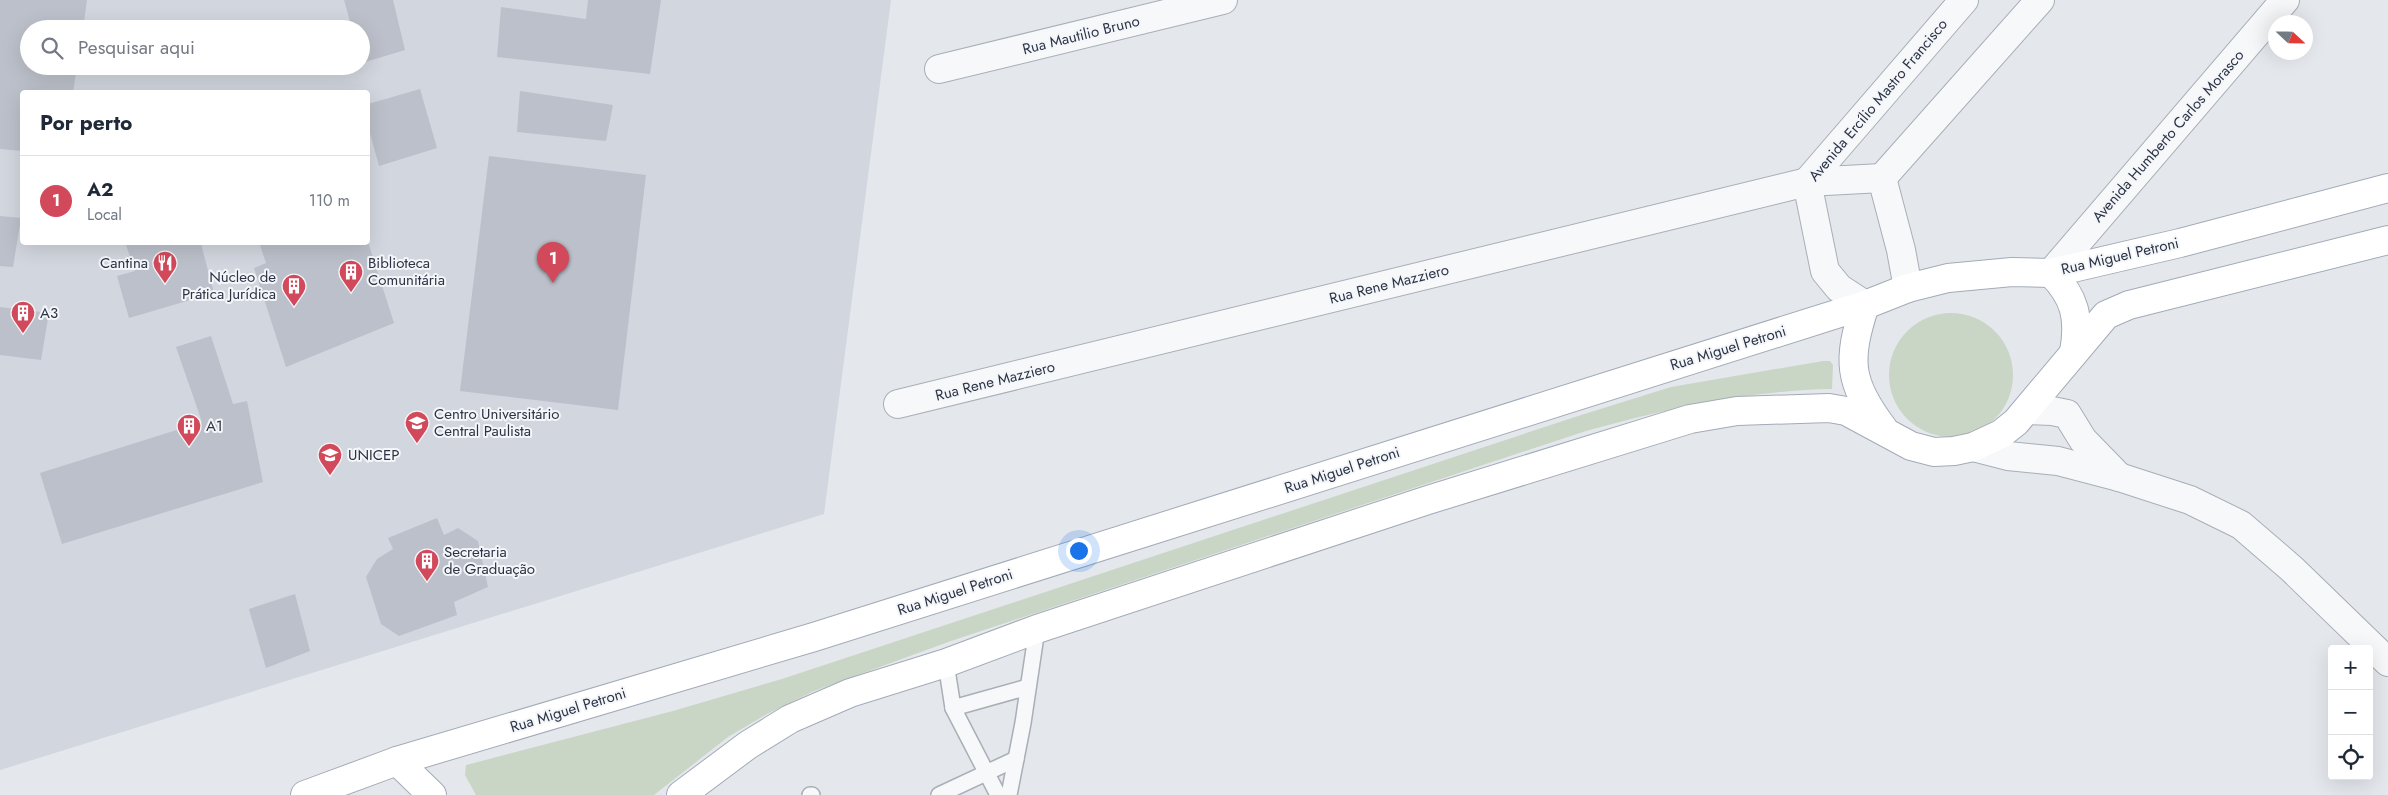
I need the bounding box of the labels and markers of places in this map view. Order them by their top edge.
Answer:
pin: 1 [537,242,569,283]
restaurant icon: Cantina [152,250,178,284]
place label: Cantina [100,252,148,274]
place label: Biblioteca Comunitária [368,252,445,291]
building icon: Biblioteca Comunitária [338,259,364,293]
place label: Núcleo de Prática Jurídica [182,266,276,305]
building icon: Núcleo de Prática Jurídica [281,273,307,307]
building icon: A3 [10,300,36,334]
place label: A3 [40,302,58,324]
place label: Centro Universitário Central Paulista [434,403,560,442]
school or university icon: Centro Universitário Central Paulista [404,410,430,444]
building icon: A1 [176,413,202,447]
place label: A1 [206,415,223,437]
school or university icon: UNICEP [317,442,343,476]
place label: UNICEP [348,444,399,466]
place label: Secretaria de Graduação [444,541,535,580]
building icon: Secretaria de Graduação [414,548,440,582]

